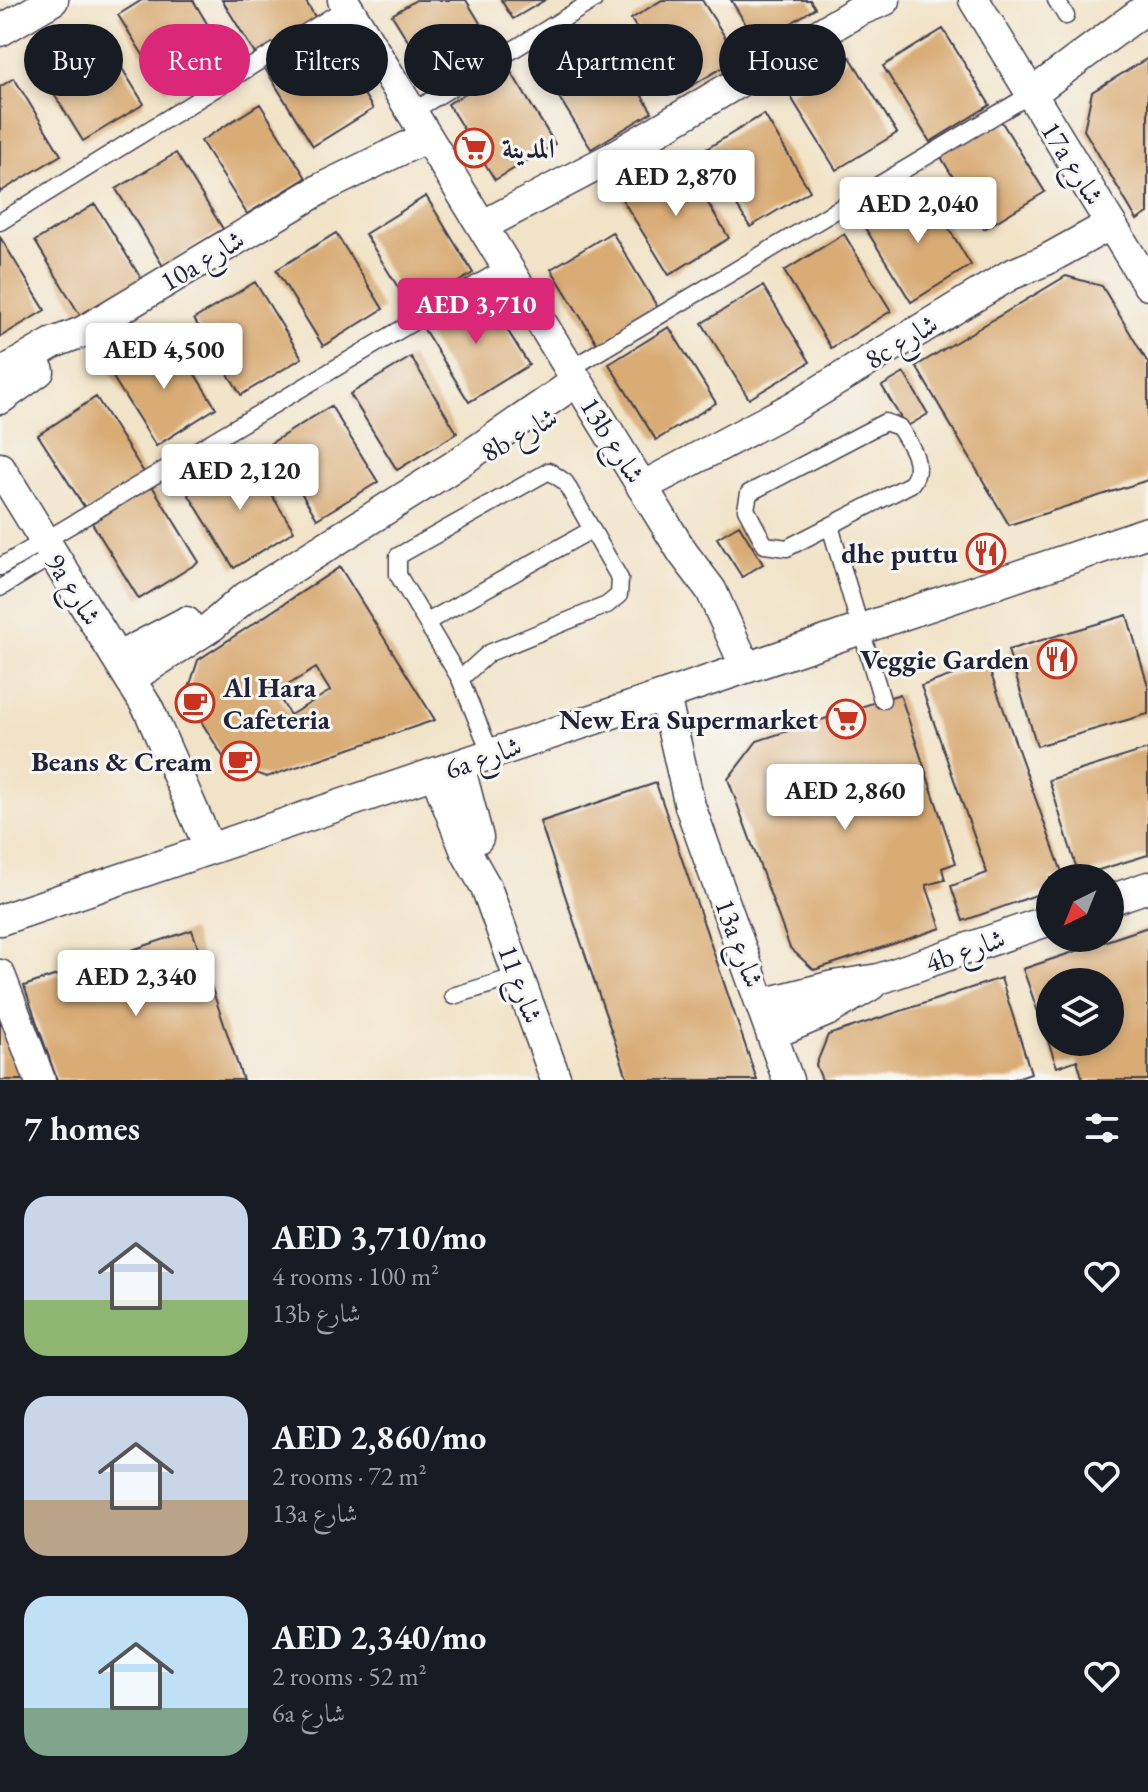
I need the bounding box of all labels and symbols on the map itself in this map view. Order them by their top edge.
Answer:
street label: 17a شارع [1028,114,1113,215]
supermarket icon: المدينة [453,127,495,169]
place label: المدينة [502,130,555,166]
pin: AED 2,870 [584,150,768,218]
pin: AED 2,040 [826,177,1010,245]
street label: 10a شارع [153,221,254,304]
pin: AED 3,710 [384,278,568,346]
street label: 8c شارع [858,305,947,382]
pin: AED 4,500 [72,323,256,391]
street label: 13b شارع [567,390,654,493]
street label: 8b شارع [474,398,567,475]
pin: AED 2,120 [148,444,332,512]
restaurant icon: dhe puttu [965,532,1007,574]
place label: dhe puttu [841,535,959,571]
street label: 9a شارع [33,546,110,635]
restaurant icon: Veggie Garden [1036,638,1078,680]
place label: Veggie Garden [860,641,1029,677]
place label: Al Hara Cafeteria [222,669,331,737]
cafe icon: Al Hara Cafeteria [174,682,216,724]
supermarket icon: New Era Supermarket [825,698,867,740]
place label: New Era Supermarket [559,701,818,737]
street label: 6a شارع [440,727,528,793]
cafe icon: Beans & Cream [219,740,261,782]
place label: Beans & Cream [31,743,212,779]
pin: AED 2,860 [753,764,937,832]
north arrow [1036,864,1124,952]
street label: 13a شارع [702,893,773,995]
street label: 4b شارع [920,920,1012,986]
street label: شارع 11 [485,940,552,1030]
pin: AED 2,340 [44,950,228,1018]

